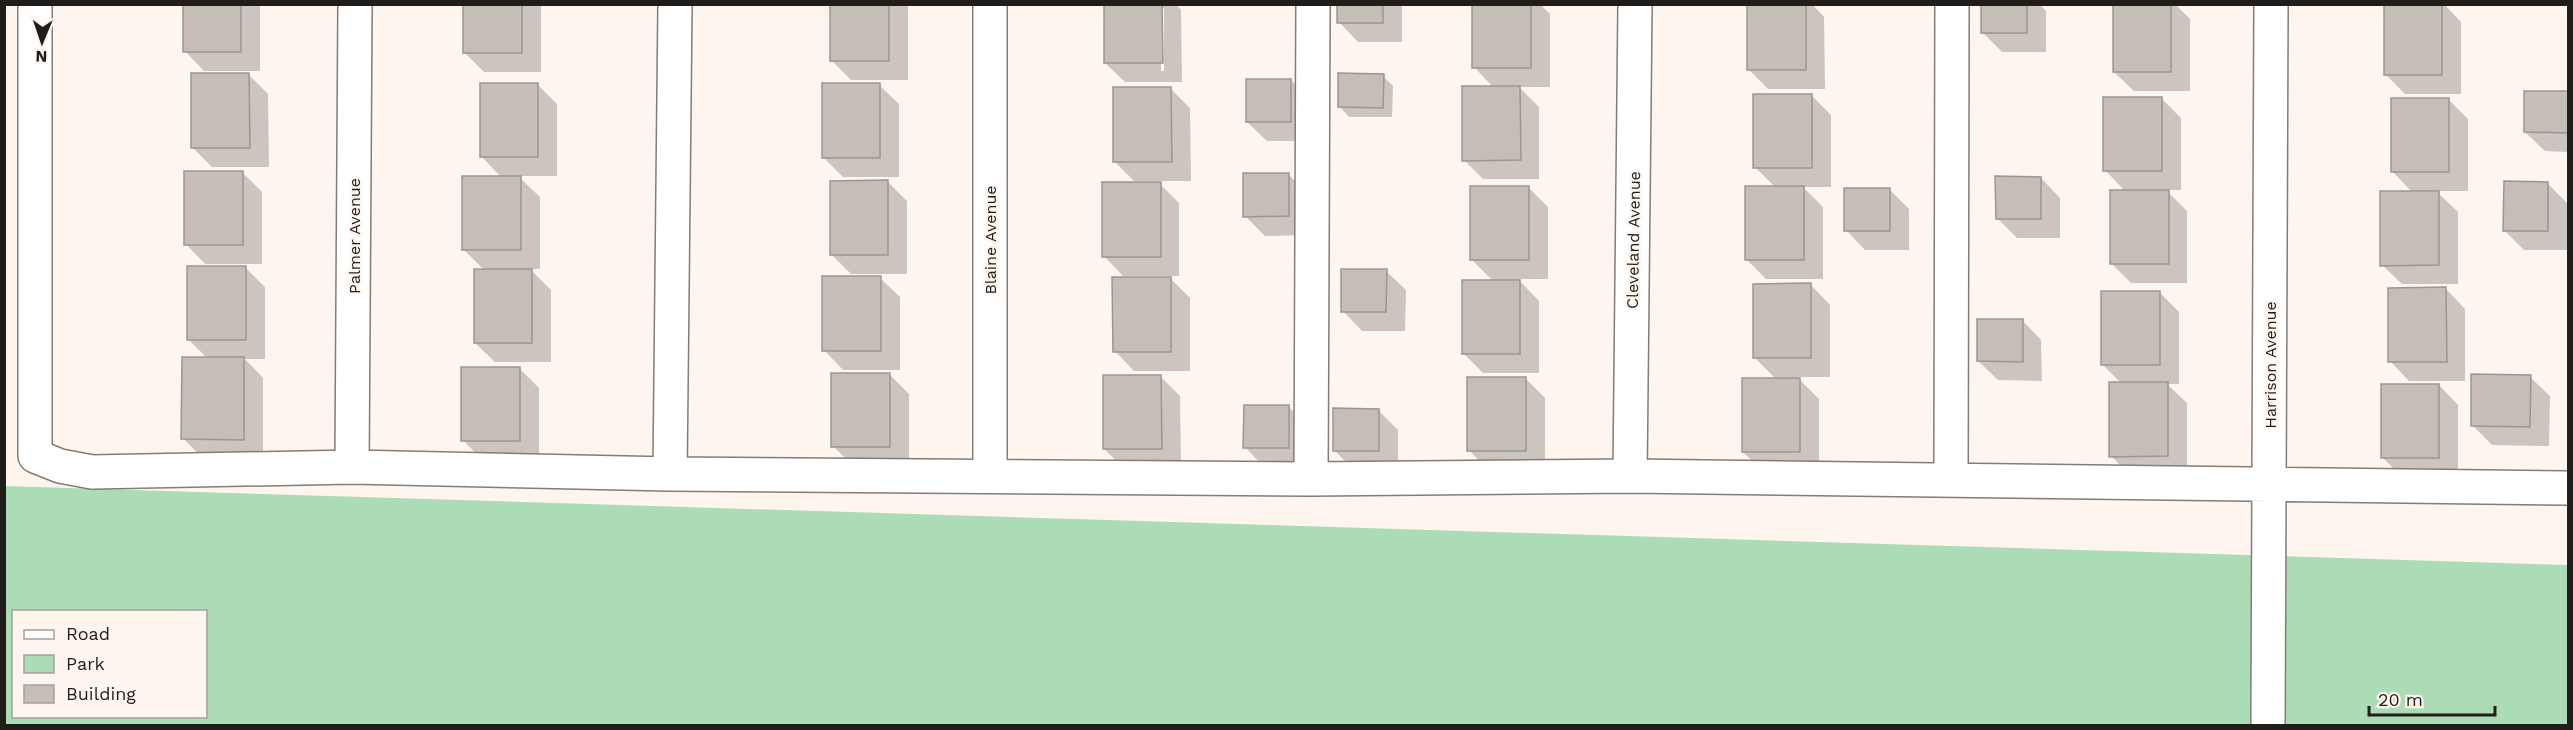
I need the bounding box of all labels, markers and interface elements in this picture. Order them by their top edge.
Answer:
north arrow [12,12,72,72]
text: N [35,47,48,66]
street label: Cleveland Avenue [1623,171,1644,309]
street label: Palmer Avenue [345,178,364,294]
street label: Blaine Avenue [981,185,1000,295]
street label: Harrison Avenue [2261,301,2280,429]
legend [12,610,207,718]
text: Road [66,623,110,644]
text: Park [66,653,105,674]
scale bar [2369,679,2495,717]
text: Building [66,683,136,704]
text: 20 m [2378,689,2423,710]

